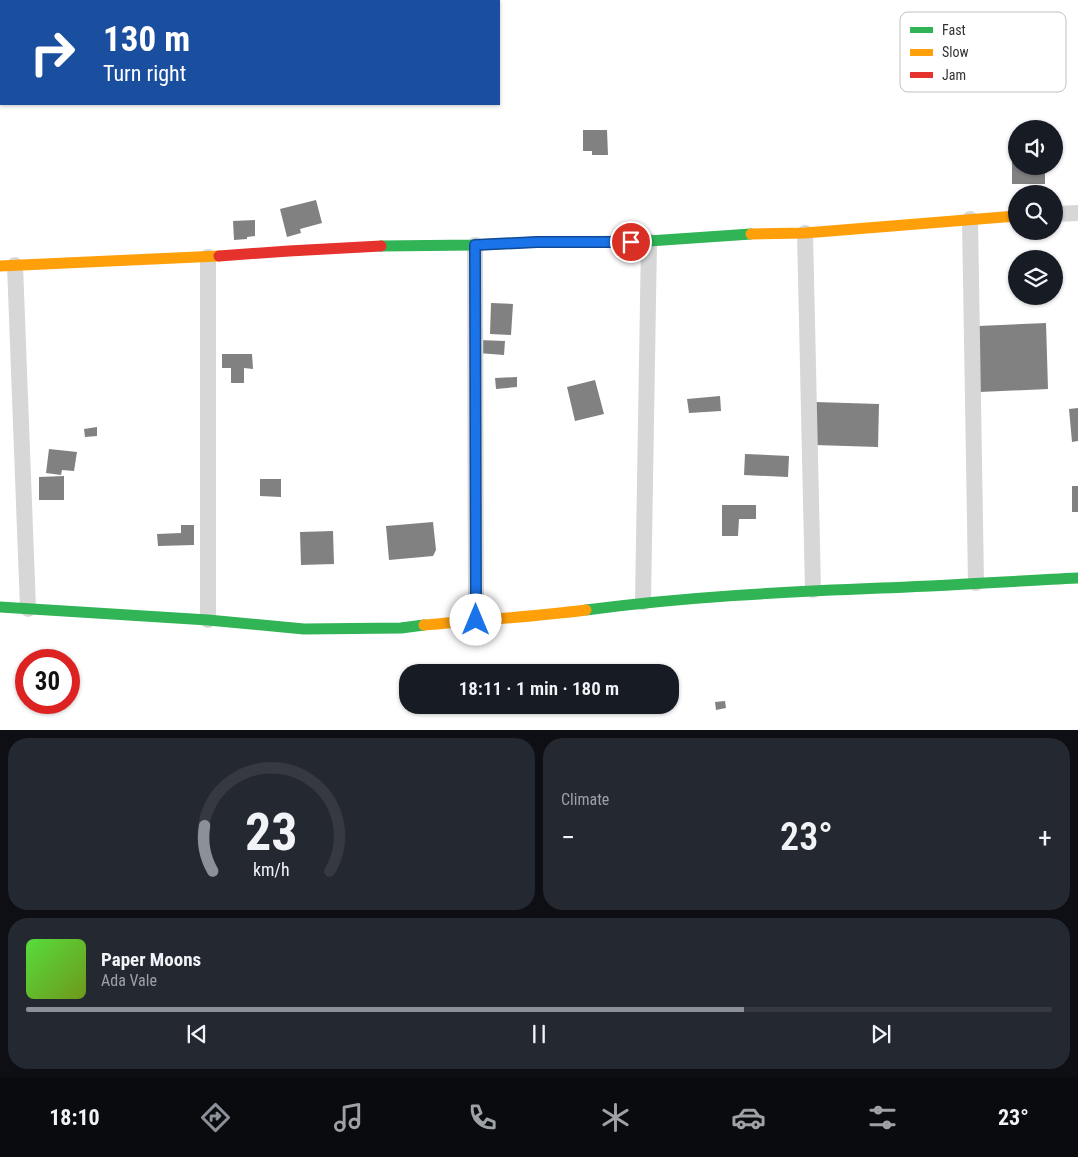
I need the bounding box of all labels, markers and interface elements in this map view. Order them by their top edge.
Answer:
legend [900,12,1066,92]
text: 130 m [103,19,190,60]
icon: right [20,20,85,85]
text: Fast [942,22,966,38]
text: Slow [942,44,969,60]
text: Turn right [103,61,186,86]
text: Jam [942,67,966,83]
map controls [1008,120,1063,305]
button: sound [1008,120,1063,175]
button: search [1008,185,1063,240]
pin [610,221,652,263]
icon: arrive [617,228,645,256]
button: layers [1008,250,1063,305]
position arrow [449,593,501,645]
speed limit sign: 30 [15,649,80,714]
text: 18:11 · 1 min · 180 m [459,677,619,700]
text: Climate [561,790,609,809]
text: 23 [245,802,298,863]
text: 23° [780,815,833,859]
text: − [561,821,575,854]
text: + [1038,821,1052,854]
text: km/h [253,859,290,880]
text: Paper Moons [101,948,201,971]
text: Ada Vale [101,971,157,990]
icon: previous [183,1020,211,1048]
icon: pause [525,1020,553,1048]
icon: next [867,1020,895,1048]
icon: directions [198,1100,233,1135]
icon: music [331,1100,366,1135]
icon: phone [465,1100,500,1135]
icon: climate [598,1100,633,1135]
icon: car [731,1100,766,1135]
icon: filters [865,1100,900,1135]
text: 18:10 [49,1105,100,1130]
text: 23° [998,1105,1029,1130]

